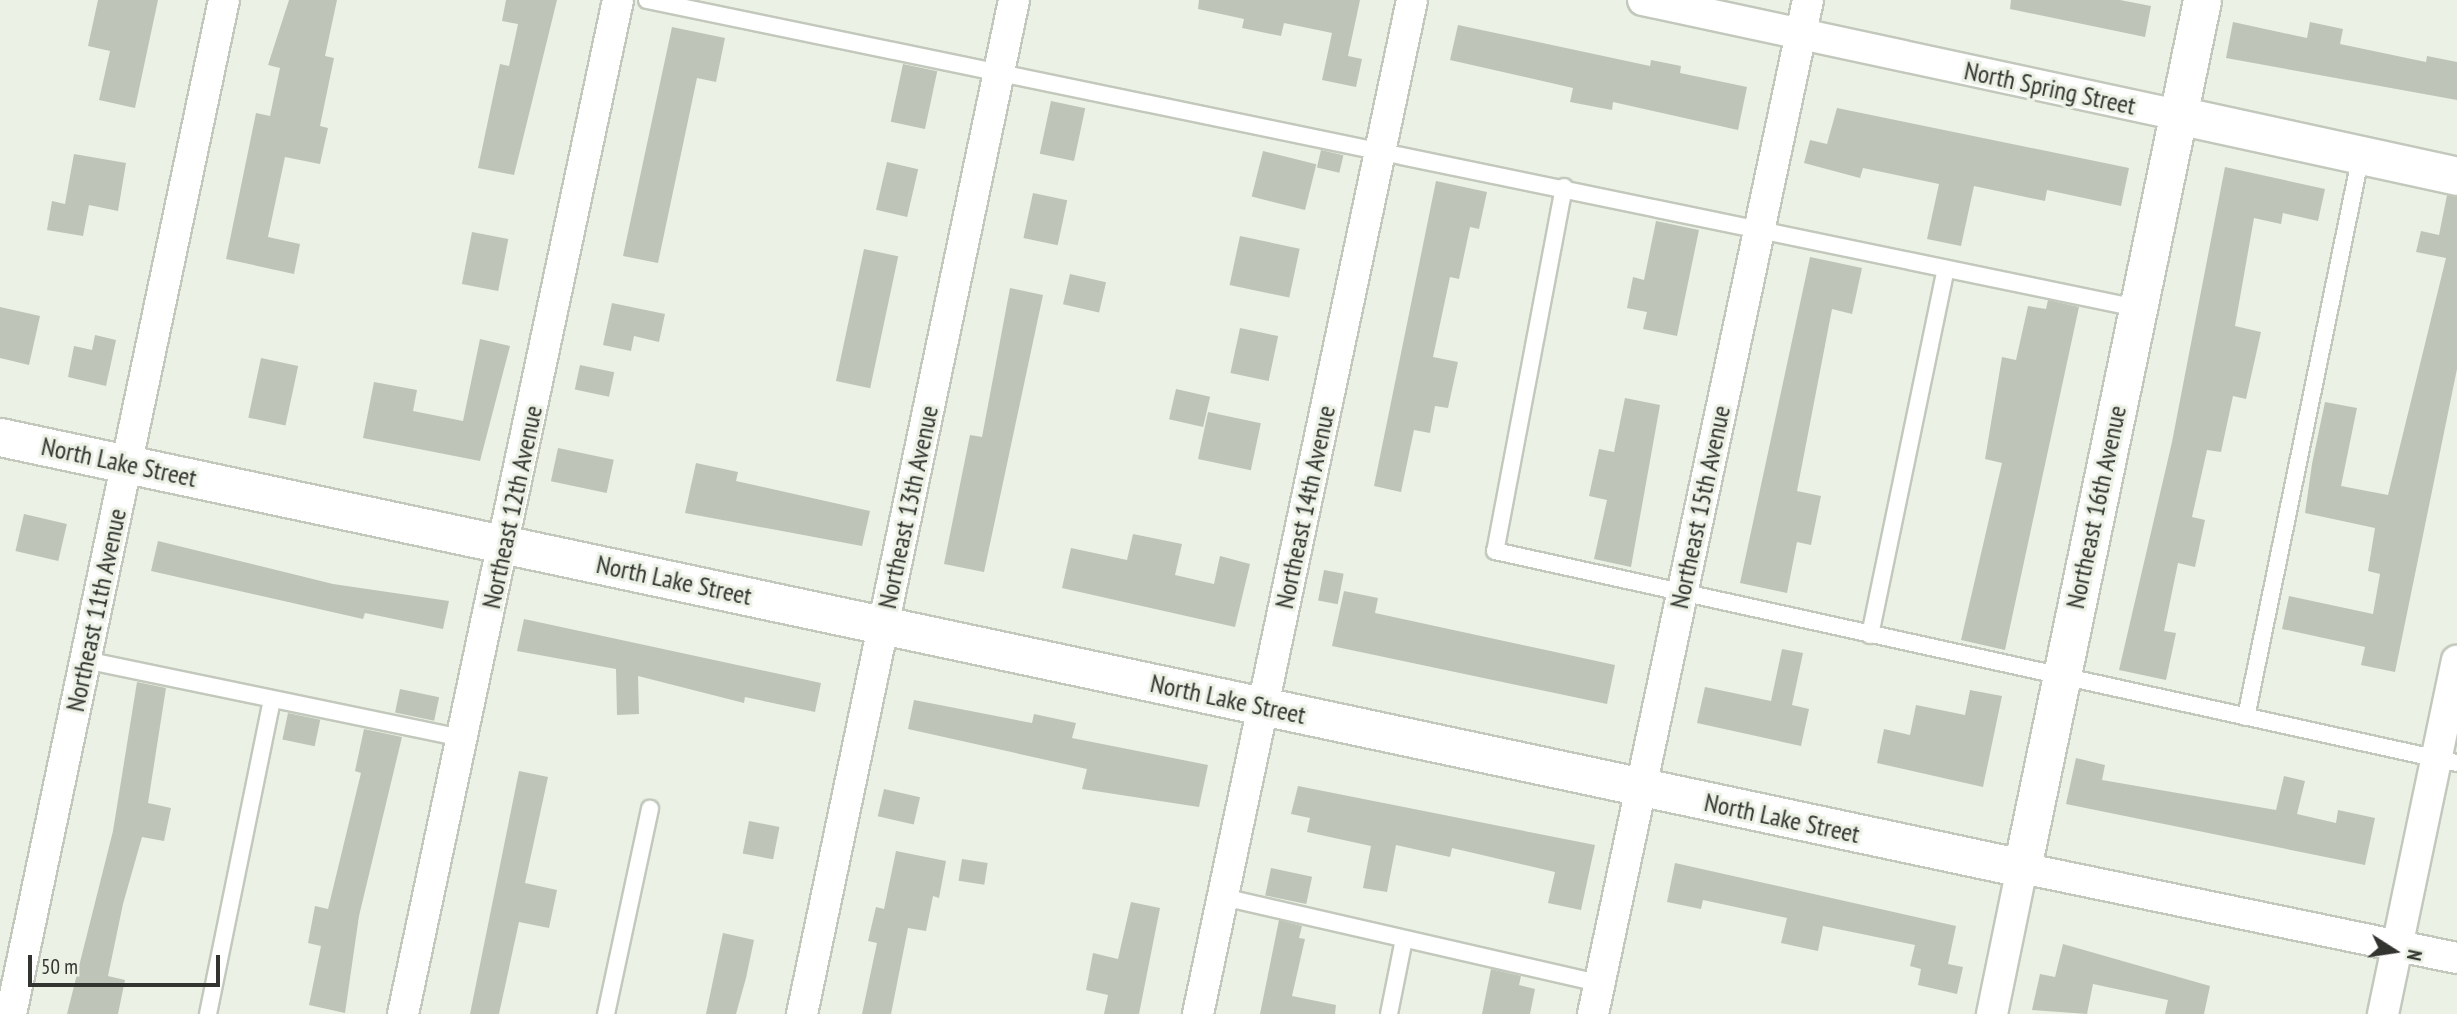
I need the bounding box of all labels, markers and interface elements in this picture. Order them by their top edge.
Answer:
street label: North Spring Street [1962,55,2138,121]
street label: Northeast 12th Avenue [475,402,549,612]
street label: Northeast 13th Avenue [871,402,945,612]
street label: Northeast 14th Avenue [1268,402,1342,612]
street label: Northeast 15th Avenue [1663,402,1737,612]
street label: Northeast 16th Avenue [2059,402,2133,612]
street label: North Lake Street [39,430,199,494]
street label: Northeast 11th Avenue [59,505,133,715]
street label: North Lake Street [594,548,754,612]
street label: North Lake Street [1148,667,1308,731]
street label: North Lake Street [1702,786,1862,850]
north arrow [2359,916,2429,986]
scale bar [32,940,224,984]
text: N [2402,948,2427,963]
text: 50 m [41,953,78,980]

